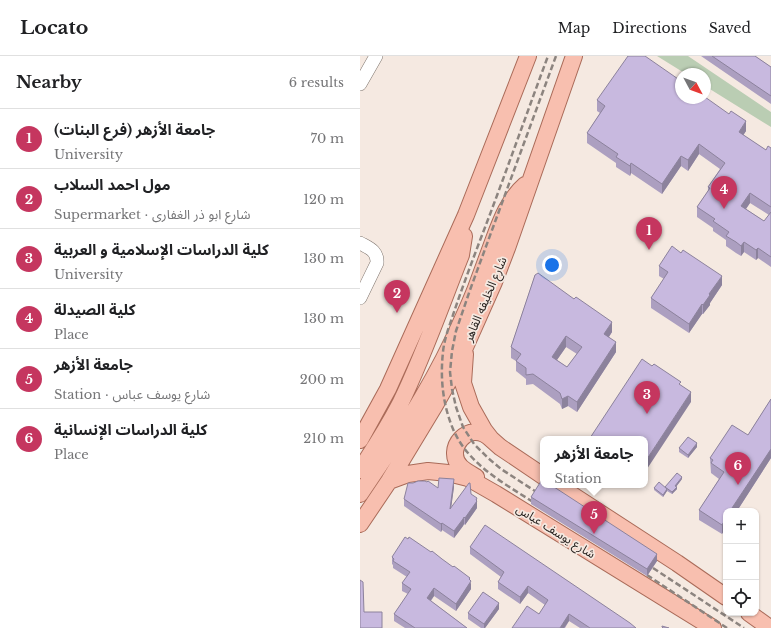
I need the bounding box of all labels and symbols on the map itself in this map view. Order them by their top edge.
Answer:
north arrow [675,68,711,104]
pin: 4 [711,176,737,209]
pin: 1 [636,217,662,250]
street label: شارع الخليفه القاهر [460,254,511,345]
your location [542,255,562,275]
pin: 2 [384,280,410,313]
pin: 3 [634,381,660,414]
pin: 6 [725,452,751,485]
street label: شارع يوسف عباس [513,501,598,563]
pin: 5 [581,501,607,534]

